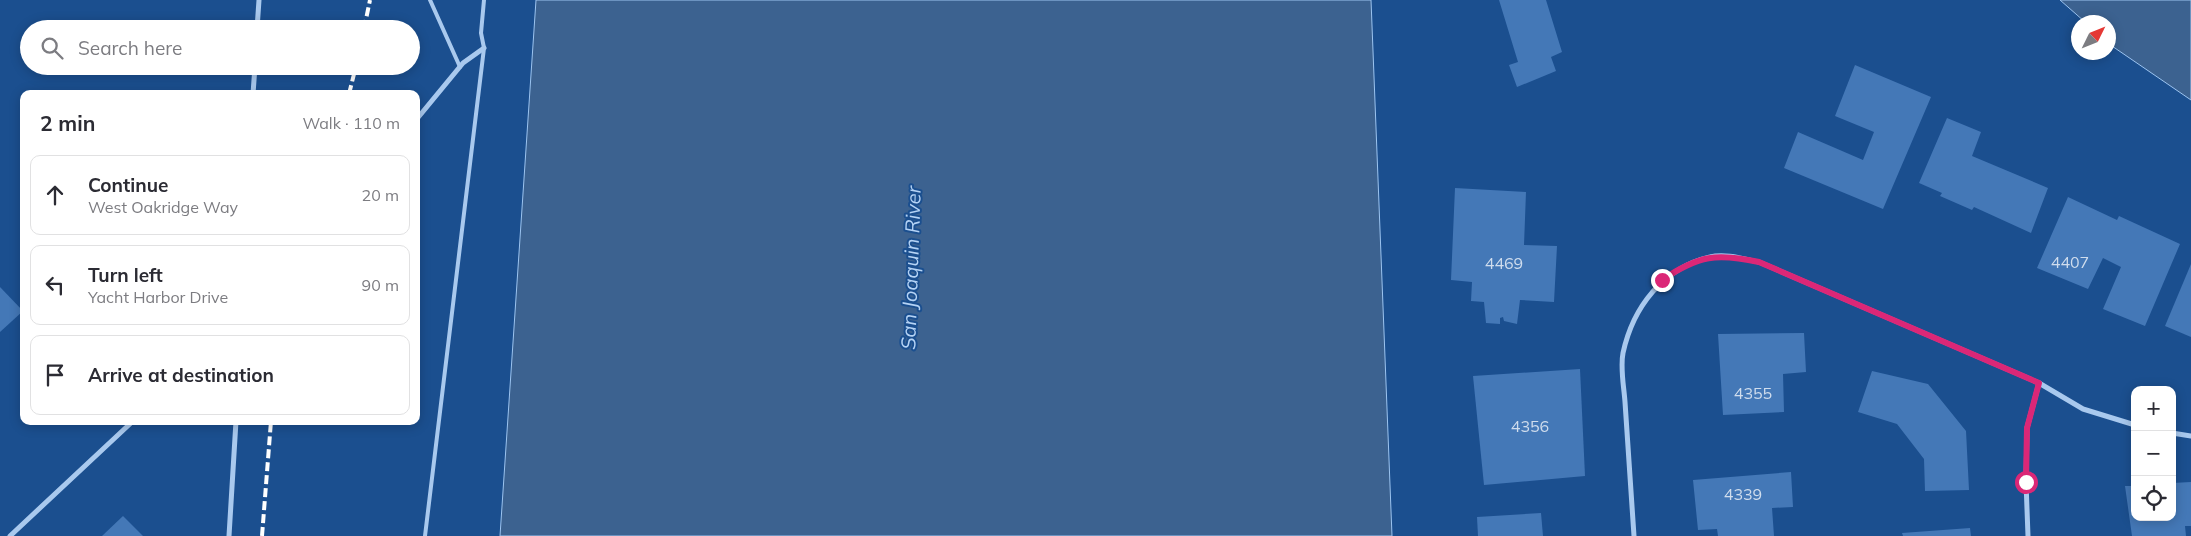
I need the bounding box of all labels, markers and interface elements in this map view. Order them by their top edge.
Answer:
north arrow [2071,15,2116,60]
search box [20,20,420,75]
icon: search [38,34,66,62]
text: Search here [78,36,182,60]
text: 2 min [40,110,95,136]
text: Walk · 110 m [302,113,400,133]
text: Continue [88,173,168,197]
icon: ahead [41,181,69,209]
text: 20 m [362,185,399,205]
water label: San Joaquin River [895,185,926,350]
text: West Oakridge Way [88,197,238,217]
house number: 4407 [2051,252,2089,272]
house number: 4469 [1485,253,1523,273]
text: Turn left [88,263,163,287]
route end [1651,269,1674,292]
icon: left [41,271,69,299]
text: 90 m [362,275,399,295]
text: Yacht Harbor Drive [88,287,228,307]
icon: arrive [41,361,69,389]
text: Arrive at destination [88,363,274,387]
house number: 4355 [1734,383,1772,403]
map controls [2131,386,2176,521]
button: + [2131,386,2176,431]
house number: 4356 [1511,416,1549,436]
button: − [2131,431,2176,476]
route start [2015,471,2038,494]
button: locate [2131,476,2176,521]
house number: 4339 [1724,484,1762,504]

